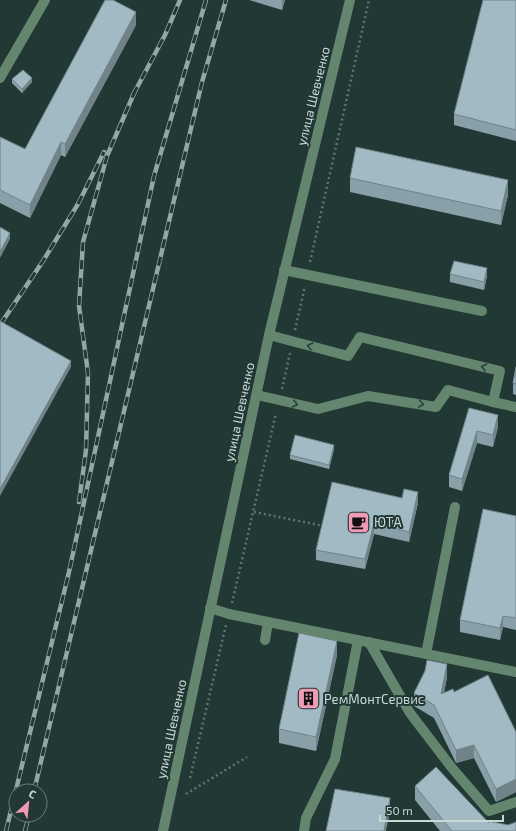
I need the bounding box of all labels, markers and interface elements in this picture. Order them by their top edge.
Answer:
street label: улица Шевченко [293,45,333,147]
one-way arrow [307,342,314,350]
street label: улица Шевченко [221,361,257,463]
one-way arrow [481,363,487,371]
one-way arrow [291,400,298,408]
one-way arrow [418,400,424,408]
cafe icon: ЮТА [345,509,371,535]
place label: ЮТА [374,514,402,530]
street label: улица Шевченко [153,678,189,780]
building icon: РемМонтСервис [295,686,321,712]
place label: РемМонтСервис [324,691,424,707]
north arrow [8,783,48,823]
text: С [27,786,39,801]
scale bar [380,797,503,823]
text: 50 m [386,803,413,817]

